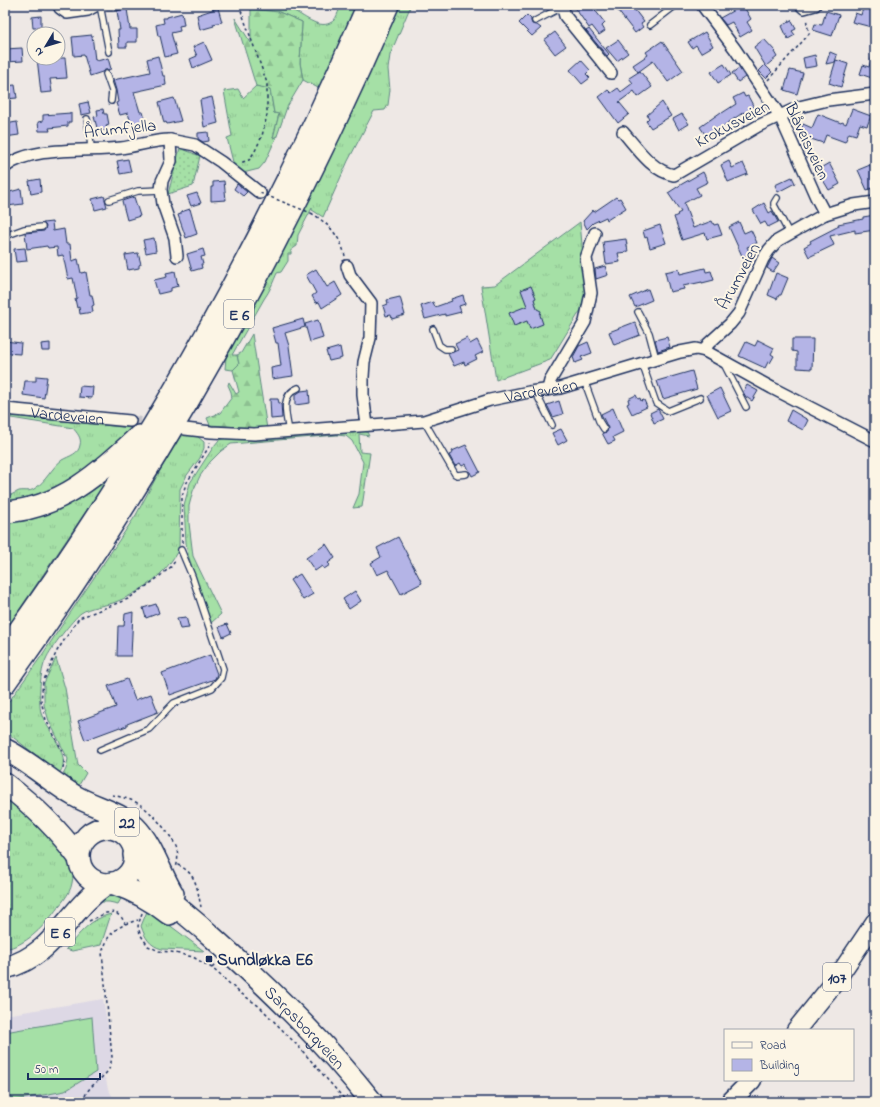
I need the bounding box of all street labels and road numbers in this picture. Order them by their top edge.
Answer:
street label: Krokusveien [691,94,774,154]
street label: Blåveisveien [777,98,835,184]
street label: Årumfjella [83,113,157,146]
street label: Årumveien [711,239,767,315]
road number: E 6 [224,300,254,328]
street label: Vardeveien [502,372,581,411]
street label: Vardeveien [29,400,105,432]
road number: 22 [115,808,139,836]
road number: E 6 [45,918,75,946]
road number: 107 [823,963,851,991]
street label: Sarpsborgveien [258,981,351,1076]

